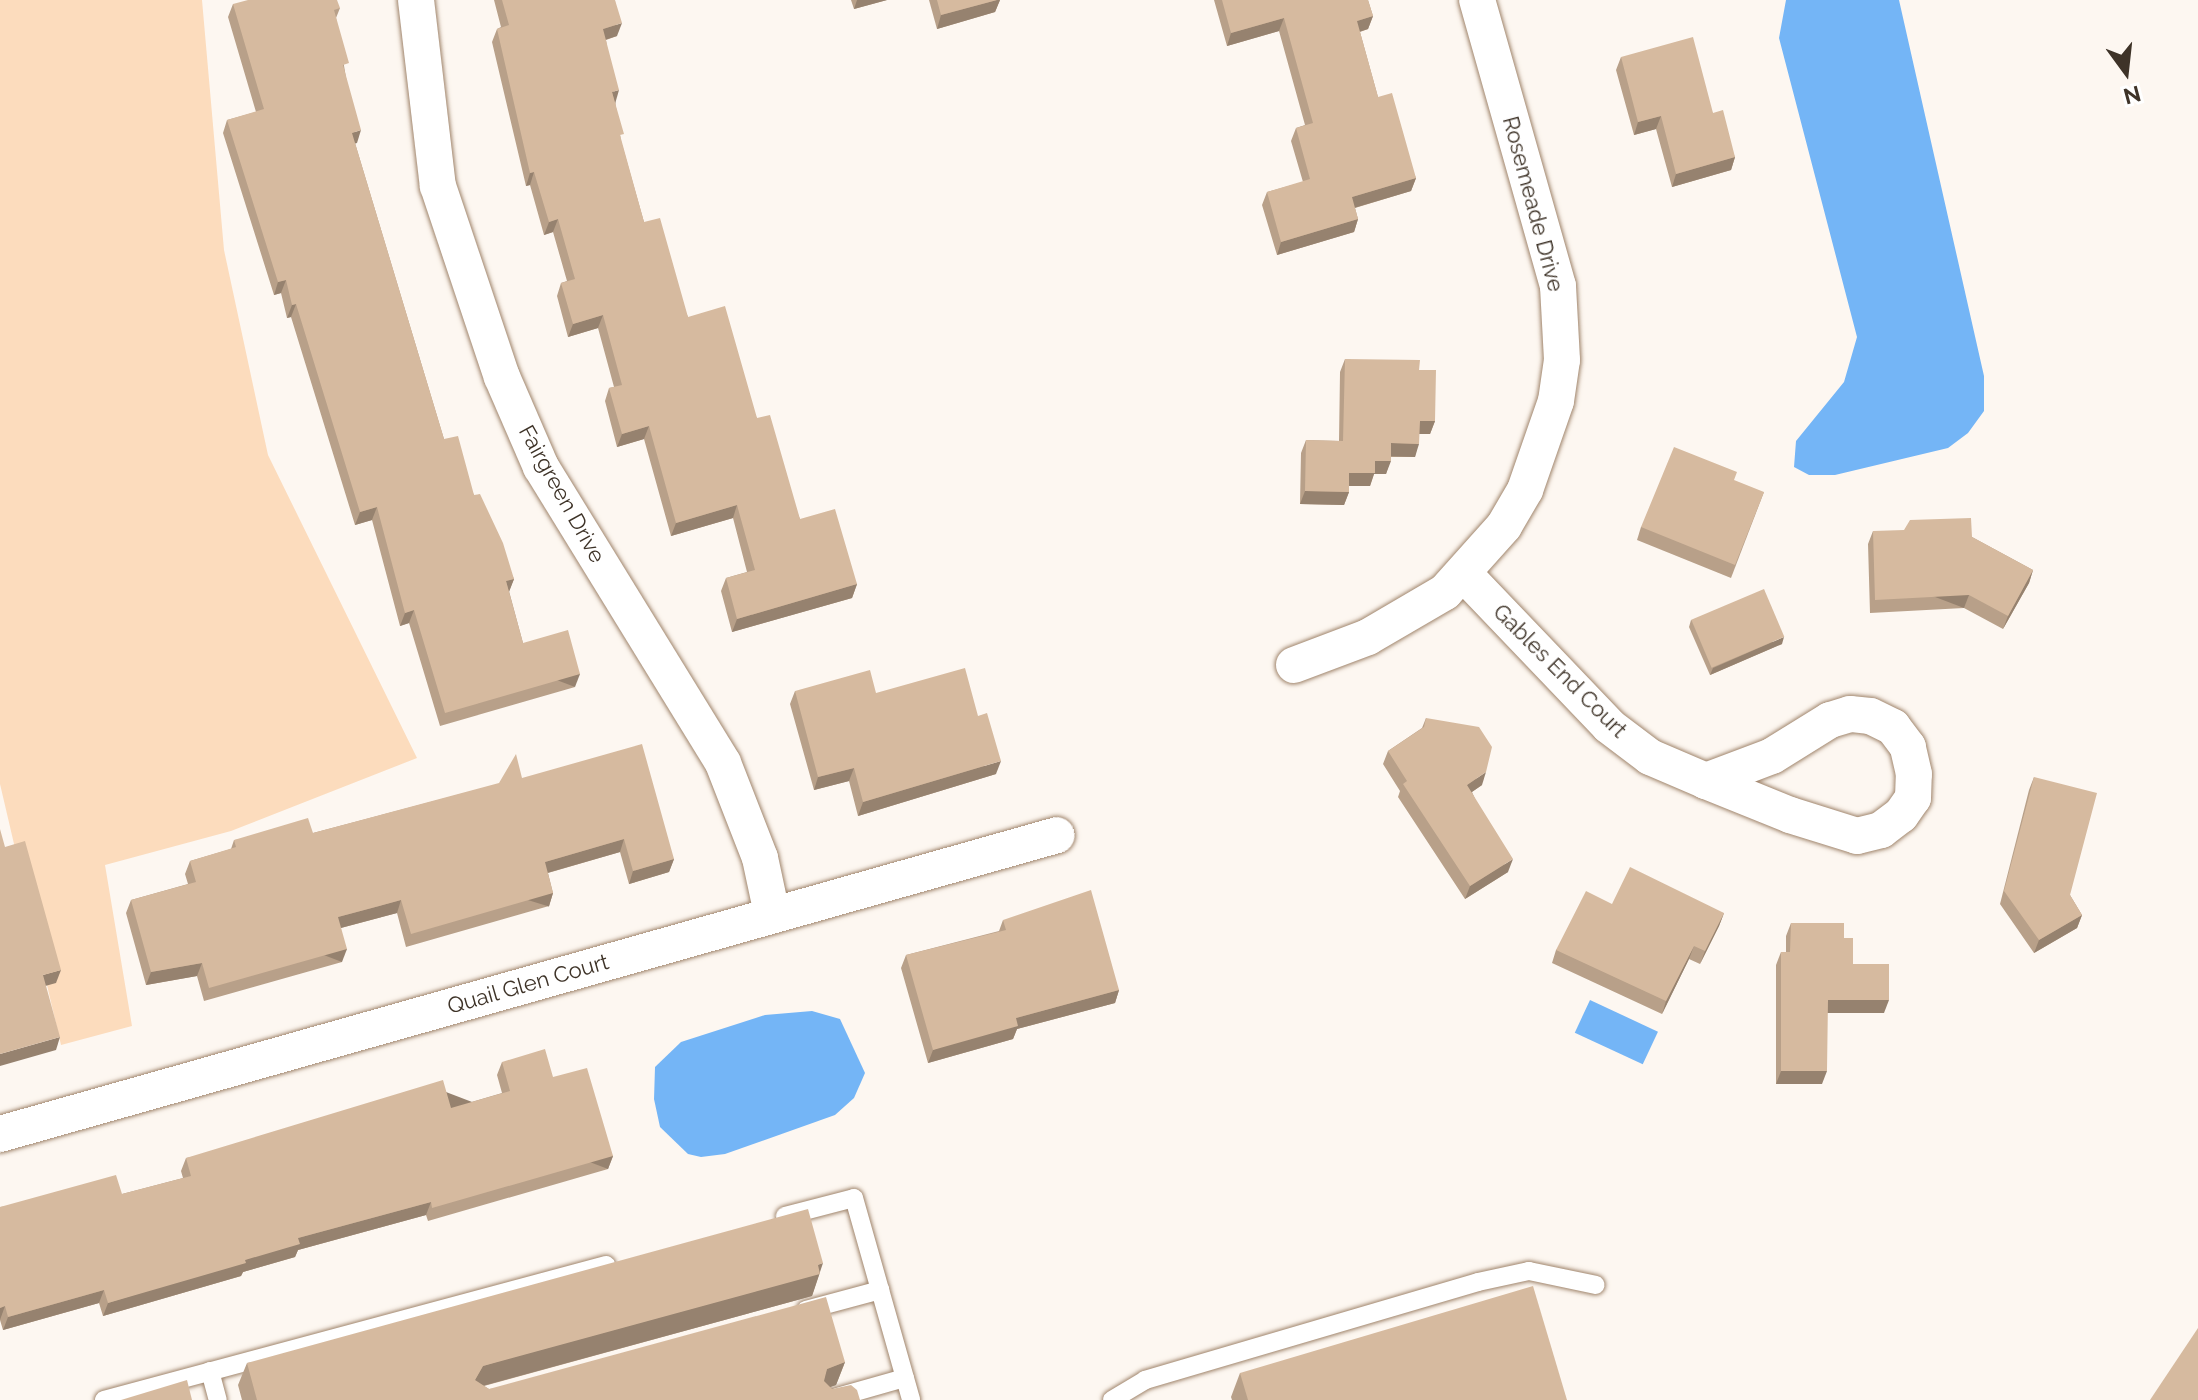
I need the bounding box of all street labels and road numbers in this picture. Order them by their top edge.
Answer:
street label: Rosemeade Drive [1497,113,1569,295]
street label: Fairgreen Drive [513,420,611,568]
street label: Gables End Court [1488,599,1632,743]
street label: Quail Glen Court [444,948,612,1020]

